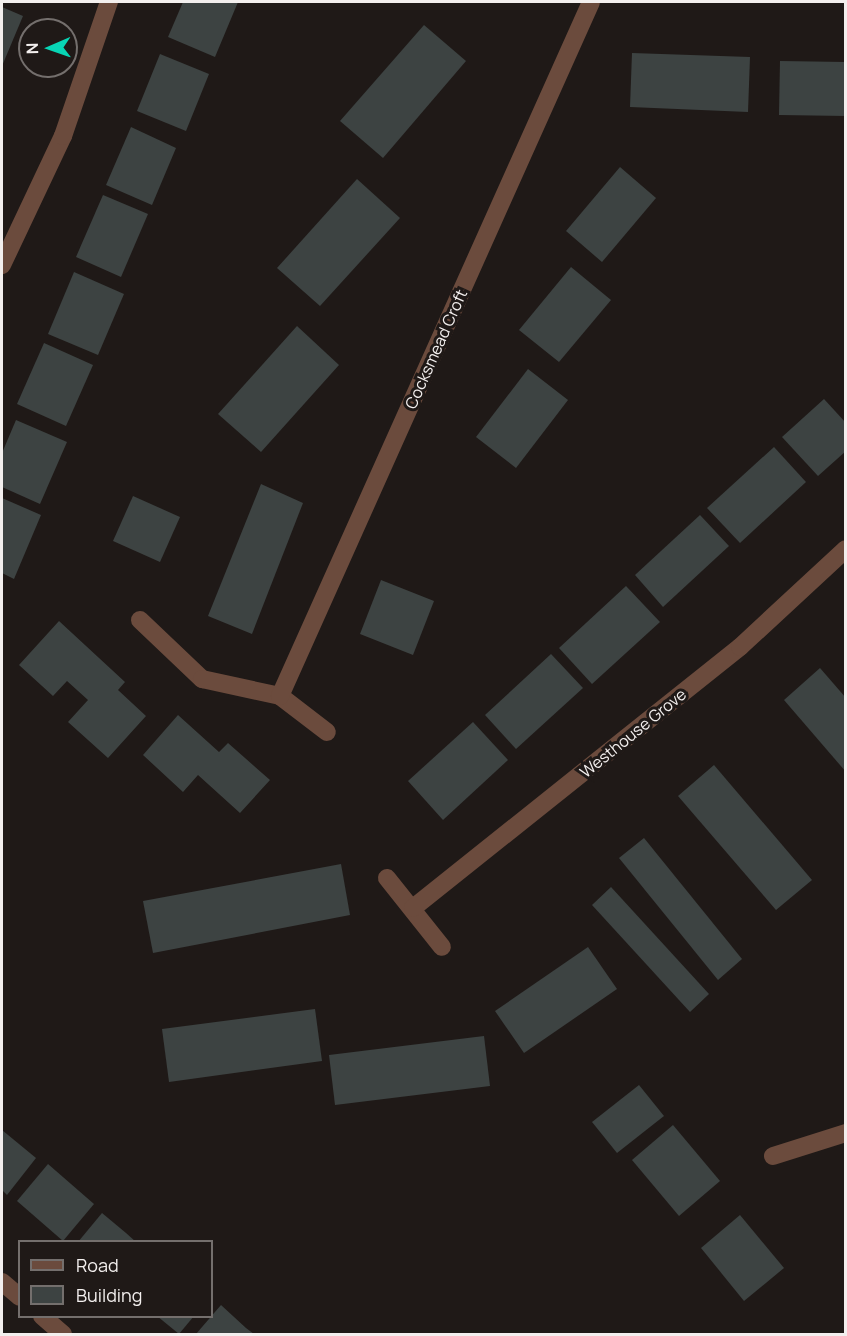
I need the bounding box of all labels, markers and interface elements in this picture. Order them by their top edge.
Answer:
north arrow [18,18,78,78]
text: N [21,42,43,55]
street label: Cocksmead Croft [401,286,471,412]
street label: Westhouse Grove [576,684,690,782]
legend [18,1240,213,1318]
text: Road [76,1253,119,1277]
text: Building [76,1283,142,1307]

